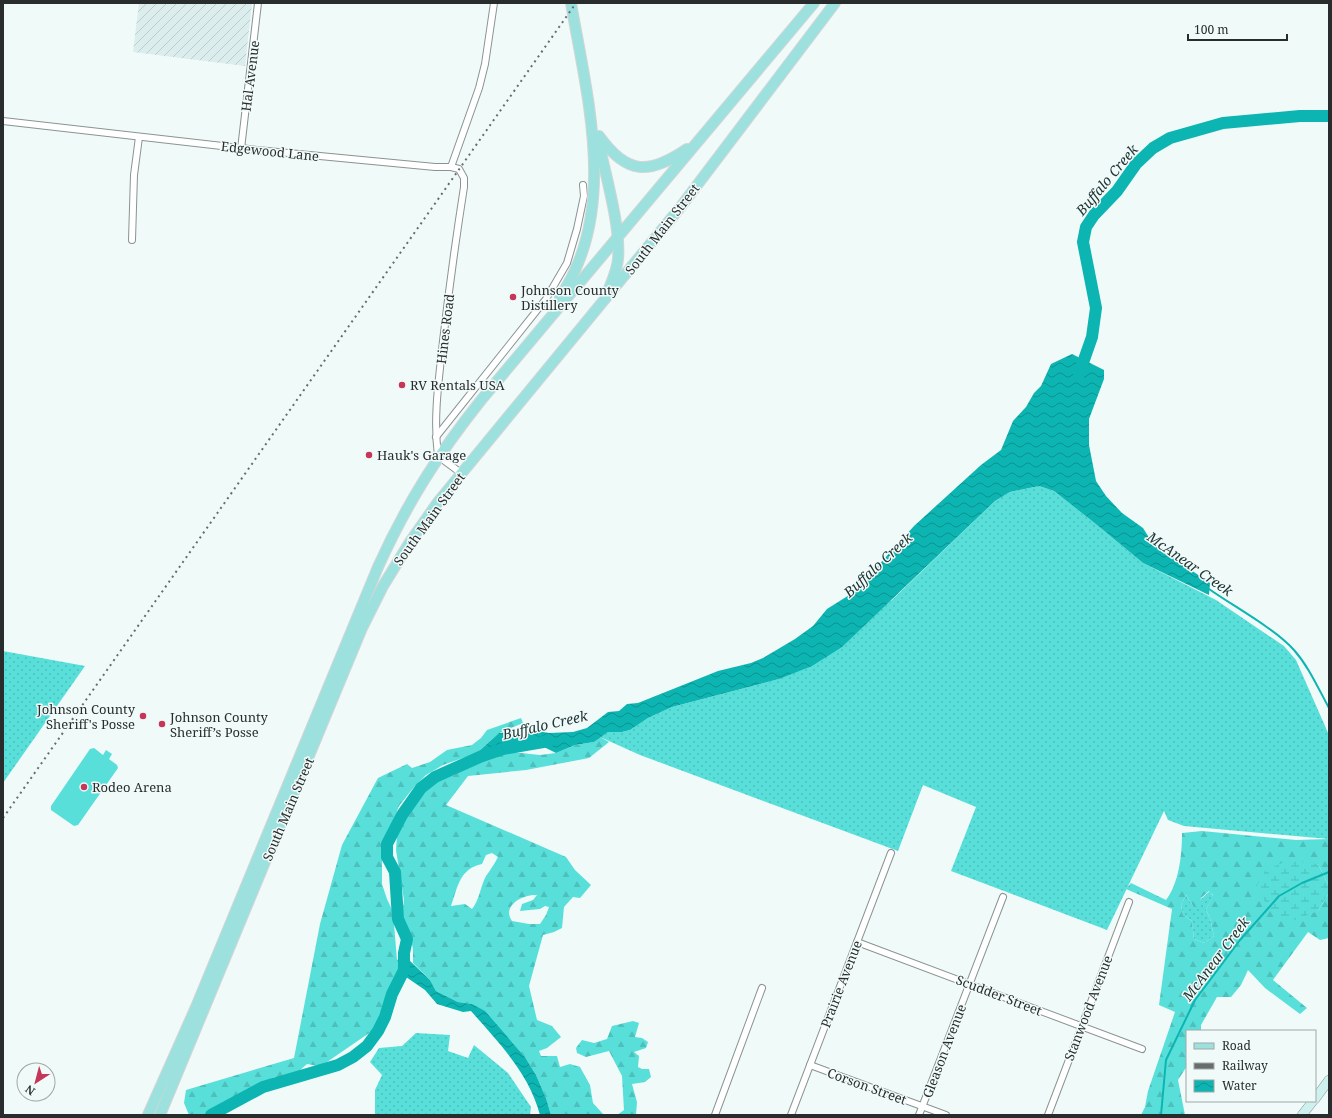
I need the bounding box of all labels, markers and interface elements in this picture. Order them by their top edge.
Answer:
scale bar [1188,16,1287,42]
text: 100 m [1194,21,1229,38]
street label: Hal Avenue [237,39,263,113]
street label: Edgewood Lane [220,137,320,165]
water label: Buffalo Creek [1071,139,1143,220]
street label: South Main Street [621,179,703,278]
place label: Johnson County Distillery [520,281,620,314]
marker: Johnson County Distillery [508,292,518,302]
street label: Hines Road [432,293,458,365]
place label: RV Rentals USA [410,376,505,394]
marker: RV Rentals USA [397,380,407,390]
place label: Hauk's Garage [377,446,466,464]
marker: Hauk's Garage [364,450,374,460]
street label: South Main Street [389,469,469,569]
water label: McAnear Creek [1143,526,1238,601]
water label: Buffalo Creek [839,527,917,602]
place label: Johnson County Sheriff's Posse [36,700,136,733]
water label: Buffalo Creek [499,705,590,744]
place label: Johnson County Sheriff’s Posse [169,708,269,741]
marker: Johnson County Sheriff's Posse [138,711,148,721]
marker: Johnson County Sheriff’s Posse [157,719,167,729]
street label: South Main Street [258,754,318,863]
place label: Rodeo Arena [92,778,172,796]
marker: Rodeo Arena [79,782,89,792]
water label: McAnear Creek [1177,912,1254,1005]
street label: Prairie Avenue [816,938,866,1030]
street label: Stanwood Avenue [1060,953,1116,1063]
street label: Scudder Street [954,970,1045,1020]
street label: Gleason Avenue [918,1001,970,1101]
legend [1186,1030,1316,1102]
text: Road [1222,1037,1252,1054]
text: Railway [1222,1057,1268,1074]
north arrow [16,1062,56,1102]
street label: Corson Street [825,1063,909,1109]
text: Water [1222,1077,1257,1094]
text: N [22,1082,38,1099]

